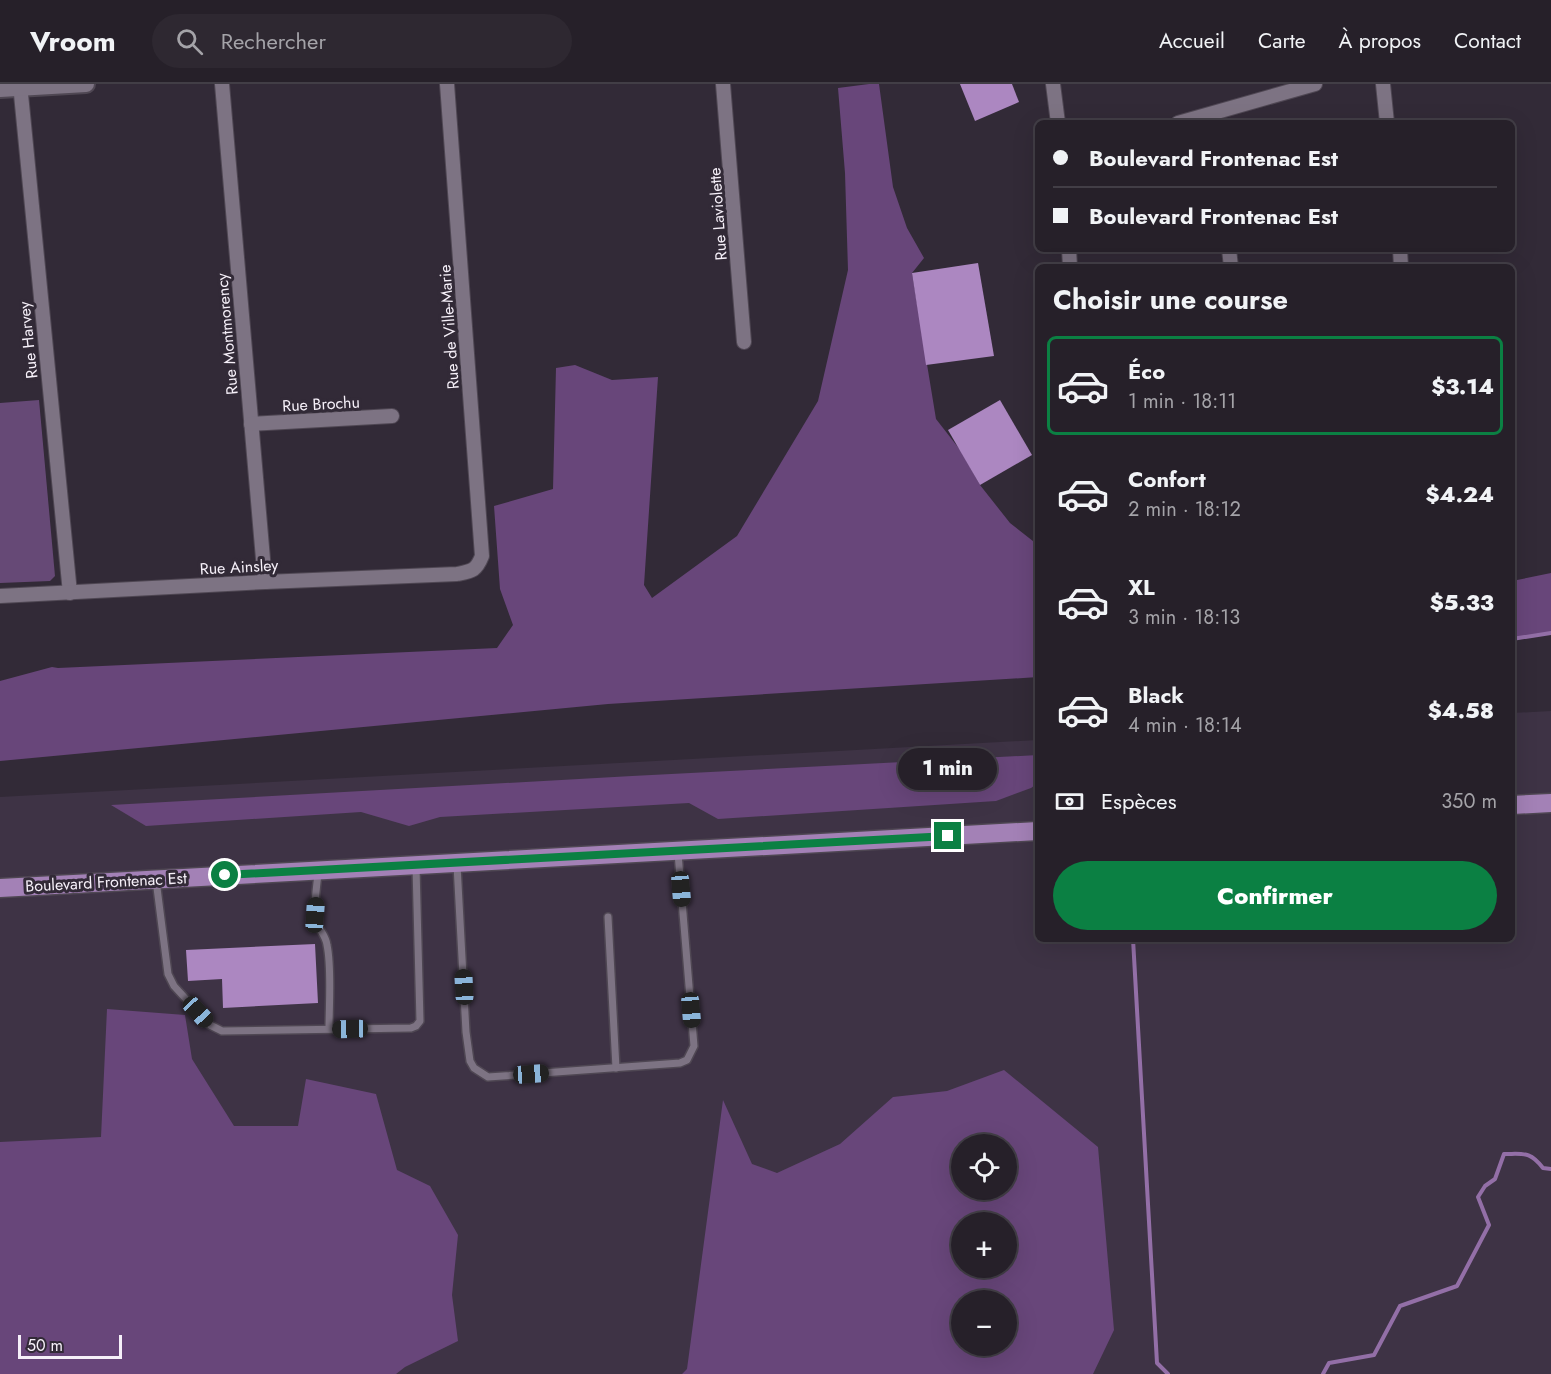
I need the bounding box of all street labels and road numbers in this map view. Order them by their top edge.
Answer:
street label: Rue Laviolette [703,167,733,261]
street label: Rue de Ville-Marie [433,264,465,390]
street label: Rue Montmorency [210,271,244,396]
street label: Rue Harvey [12,299,43,380]
street label: Rue Brochu [282,390,360,418]
street label: Rue Ainsley [199,553,280,581]
street label: Boulevard Frontenac Est [25,866,187,898]

